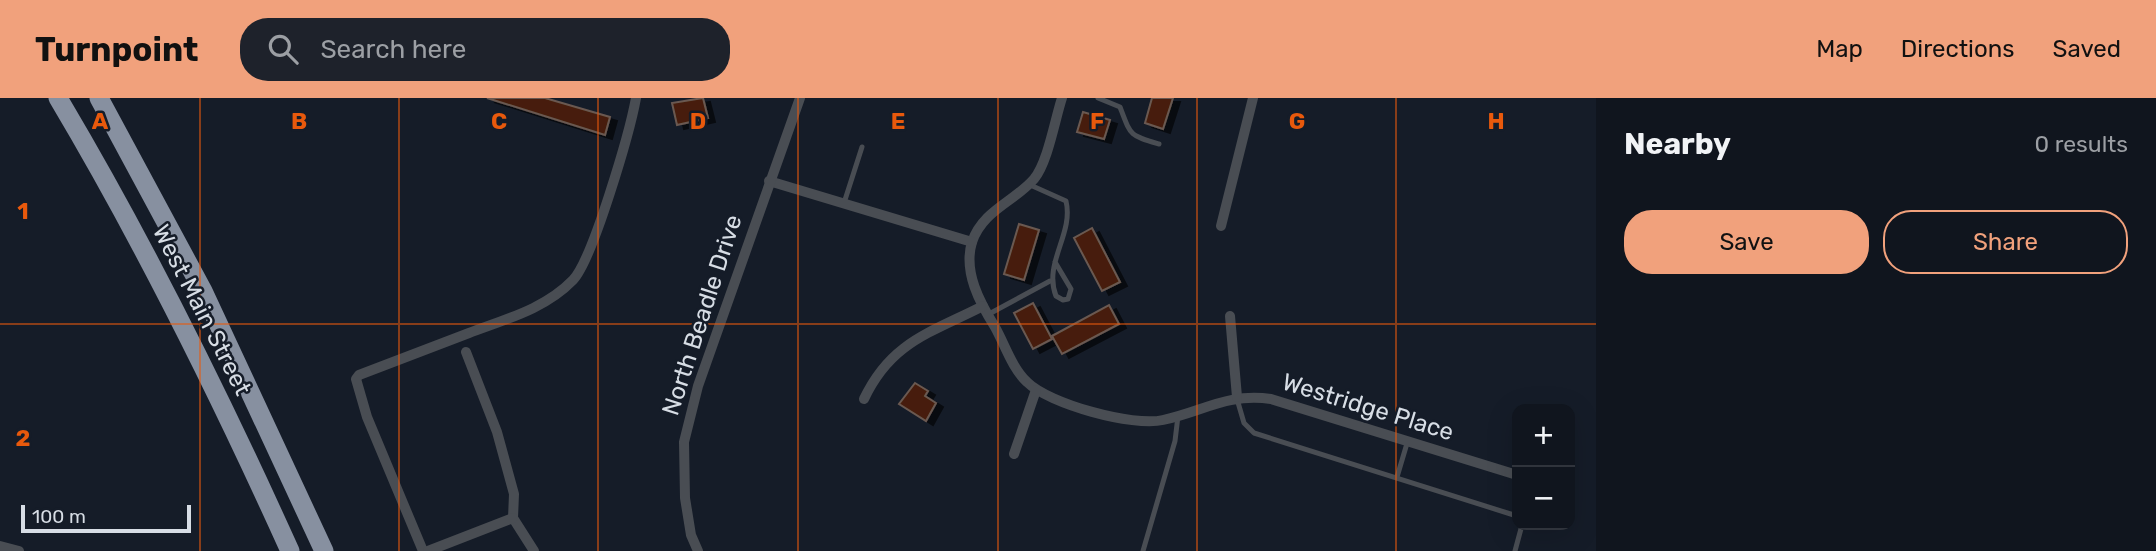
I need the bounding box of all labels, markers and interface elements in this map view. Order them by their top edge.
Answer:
search box [240,18,730,81]
text: Turnpoint [35,30,198,69]
icon: search [264,30,302,68]
text: Search here [320,34,466,65]
text: Map [1816,35,1863,63]
text: Directions [1901,35,2014,63]
text: Saved [2052,35,2121,63]
text: A [92,107,109,135]
text: B [291,107,307,135]
text: C [491,107,507,135]
text: D [690,107,706,135]
text: E [891,107,905,135]
text: F [1090,107,1104,135]
text: G [1289,107,1305,135]
text: H [1487,107,1505,135]
text: Nearby [1624,126,1731,162]
text: 0 results [2034,130,2128,158]
text: 1 [17,197,29,225]
button: Save [1624,210,1869,274]
button: Share [1883,210,2128,274]
street label: North Beadle Drive [656,211,748,419]
street label: West Main Street [147,220,257,400]
street label: Westridge Place [1279,368,1457,446]
map controls [1512,404,1575,530]
button: + [1512,404,1575,467]
text: 2 [16,424,30,452]
button: − [1512,467,1575,530]
scale bar [21,502,191,534]
text: 100 m [32,505,86,528]

